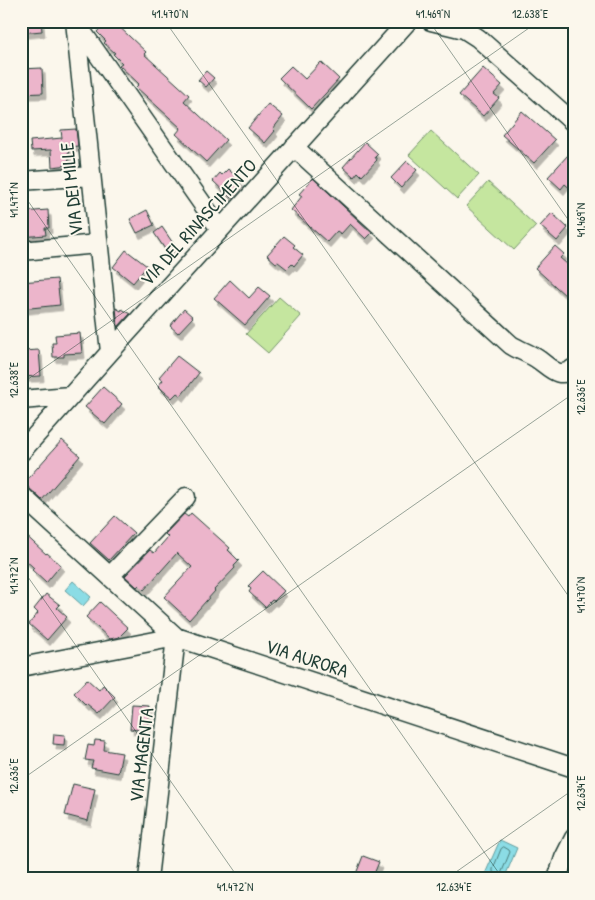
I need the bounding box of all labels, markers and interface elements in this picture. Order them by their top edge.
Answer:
text: 41.470°N [152,5,188,22]
text: 41.469°N [416,5,450,22]
text: 12.638°E [512,5,549,22]
street label: VIA DEI MILLE [53,141,89,237]
street label: VIA DEL RINASCIMENTO [134,153,262,291]
text: 41.471°N [5,182,22,218]
text: 41.469°N [572,203,589,237]
text: 12.638°E [5,361,22,398]
text: 12.636°E [572,379,589,415]
text: 41.472°N [5,558,22,594]
text: 41.470°N [572,577,589,613]
street label: VIA AURORA [262,632,352,684]
street label: VIA MAGENTA [122,706,160,804]
text: 12.636°E [5,758,22,794]
text: 12.634°E [572,775,589,811]
text: 41.472°N [217,878,253,895]
text: 12.634°E [436,878,472,895]

